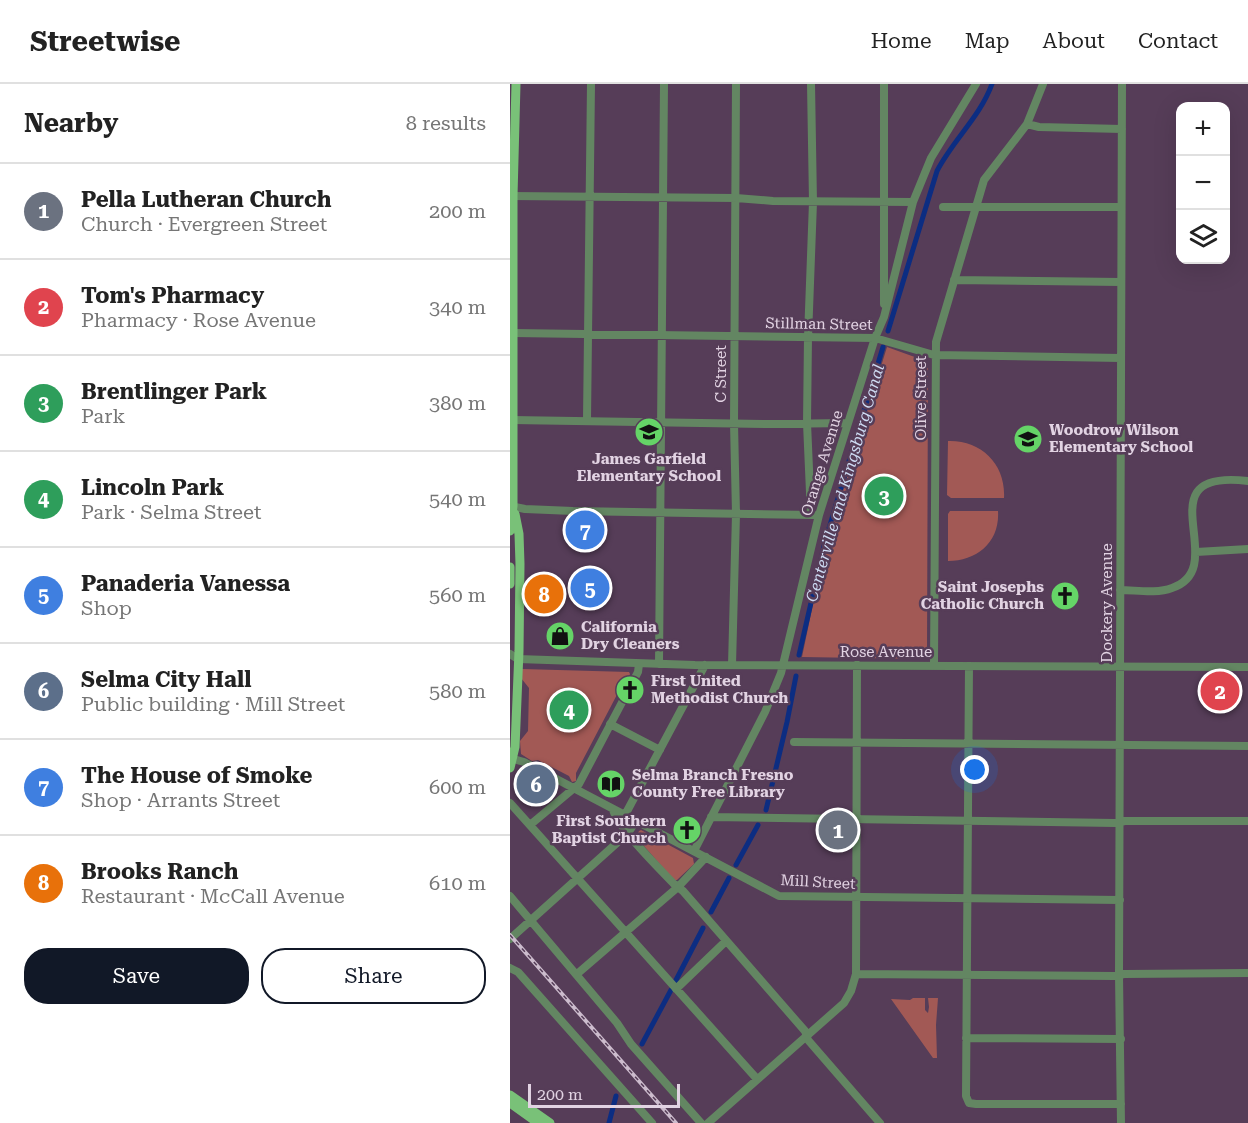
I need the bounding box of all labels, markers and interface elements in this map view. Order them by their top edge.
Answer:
text: Streetwise [30,25,181,58]
text: Home [871,29,932,53]
text: Map [965,29,1010,53]
text: About [1043,29,1105,53]
text: Contact [1138,29,1218,53]
map controls [1176,102,1230,264]
button: + [1176,102,1230,156]
text: Nearby [24,108,118,138]
text: 8 results [406,111,486,135]
button: − [1176,156,1230,210]
text: Pella Lutheran Church [81,187,331,212]
text: 1 [38,199,49,223]
text: 200 m [429,199,486,223]
button: layers [1176,210,1230,264]
text: Church · Evergreen Street [81,212,327,236]
text: Tom's Pharmacy [81,283,264,308]
text: 2 [38,295,49,319]
text: 340 m [429,295,486,319]
text: Pharmacy · Rose Avenue [81,308,316,332]
street label: Stillman Street [765,314,873,334]
street label: C Street [712,345,730,403]
street label: Olive Street [912,355,930,440]
water label: Centerville and Kingsburg Canal [802,362,888,604]
text: Brentlinger Park [81,379,267,404]
text: 3 [38,391,49,415]
text: 380 m [429,391,486,415]
text: Park [81,404,125,428]
street label: Orange Avenue [797,408,847,518]
school or university icon: James Garfield Elementary School [633,416,665,448]
place label: Woodrow Wilson Elementary School [1049,421,1193,456]
school or university icon: Woodrow Wilson Elementary School [1012,423,1044,455]
place label: James Garfield Elementary School [577,450,721,485]
pin: 3 [864,474,904,518]
text: Lincoln Park [81,475,224,500]
text: 4 [38,487,49,511]
text: 540 m [429,487,486,511]
text: Park · Selma Street [81,500,261,524]
pin: 7 [566,508,604,552]
street label: Dockery Avenue [1098,543,1116,663]
pin: 5 [570,566,610,610]
text: Panaderia Vanessa [81,571,290,596]
pin: 8 [525,572,564,616]
place label: Saint Josephs Catholic Church [921,578,1044,613]
church icon: Saint Josephs Catholic Church [1049,580,1081,612]
text: 5 [38,583,49,607]
text: 560 m [429,583,486,607]
text: Shop [81,596,132,620]
place label: California Dry Cleaners [581,618,680,653]
shop icon: California Dry Cleaners [544,620,576,652]
street label: Rose Avenue [840,643,932,661]
text: Selma City Hall [81,667,251,692]
pin: 2 [1200,668,1240,714]
place label: First United Methodist Church [651,672,788,707]
church icon: First United Methodist Church [614,674,646,706]
text: 6 [38,679,49,703]
text: 580 m [429,679,486,703]
pin: 4 [550,688,588,732]
text: Public building · Mill Street [81,692,345,716]
your location [960,755,989,784]
pin: 6 [516,762,556,806]
text: The House of Smoke [81,763,312,788]
place label: Selma Branch Fresno County Free Library [632,766,794,801]
library icon: Selma Branch Fresno County Free Library [595,768,627,800]
text: 7 [38,775,49,799]
text: 600 m [429,775,486,799]
text: Shop · Arrants Street [81,788,280,812]
pin: 1 [818,808,858,852]
place label: First Southern Baptist Church [552,812,666,847]
church icon: First Southern Baptist Church [671,814,703,846]
text: Brooks Ranch [81,859,238,884]
text: 8 [38,871,49,895]
text: 610 m [429,871,486,895]
street label: Mill Street [780,871,856,893]
text: Restaurant · McCall Avenue [81,884,345,908]
button: Save [24,948,249,1004]
button: Share [261,948,486,1004]
scale bar [528,1081,680,1108]
text: 200 m [537,1085,583,1104]

